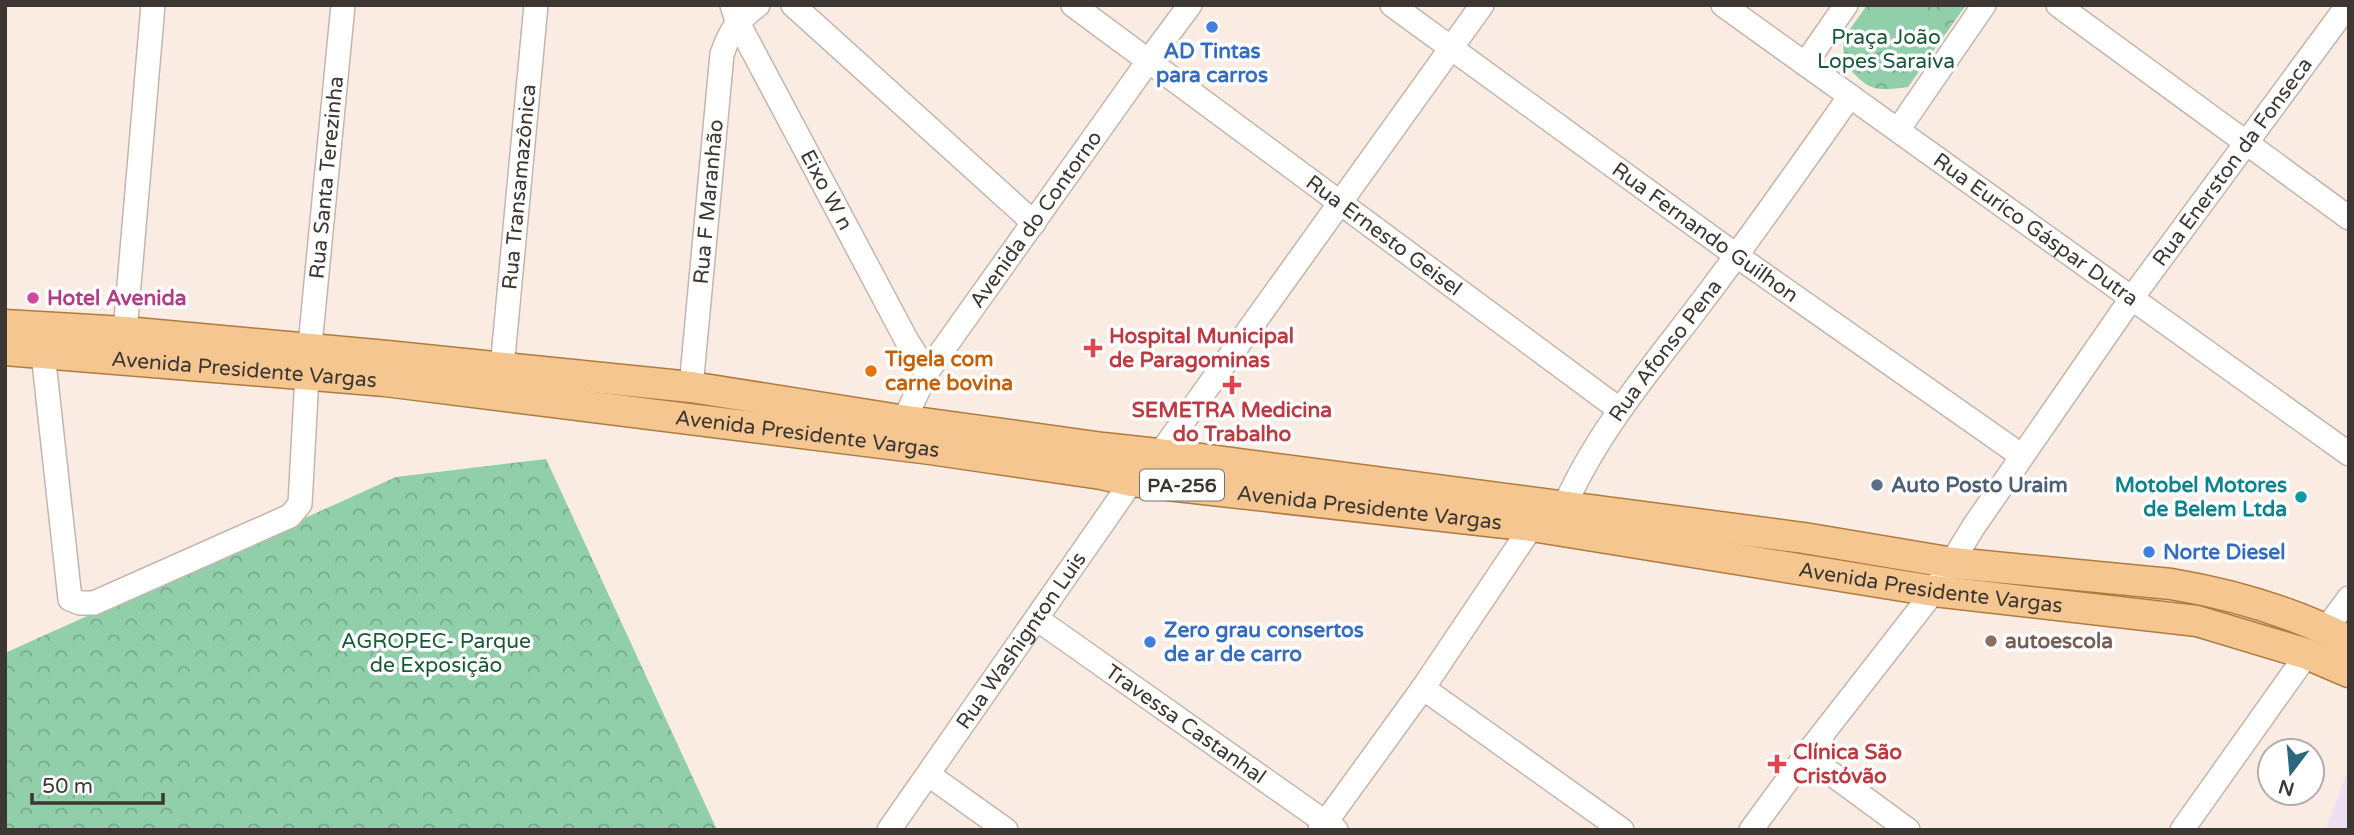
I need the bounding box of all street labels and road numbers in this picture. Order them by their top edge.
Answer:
street label: Rua Enerston da Fonseca [2148,53,2318,271]
street label: Rua Santa Terezinha [304,75,349,280]
street label: Rua Transamazônica [497,83,542,291]
street label: Rua F Maranhão [689,118,729,285]
street label: Avenida do Contorno [965,126,1108,313]
street label: Eixo W n [795,146,858,235]
street label: Rua Euríco Gáspar Dutra [1928,148,2143,312]
street label: Rua Fernando Guilhon [1607,157,1803,308]
street label: Rua Ernesto Geisel [1301,170,1466,301]
street label: Rua Afonso Pena [1604,275,1727,427]
street label: Avenida Presidente Vargas [110,347,378,393]
street label: Avenida Presidente Vargas [674,405,941,463]
road number: PA-256 [1140,470,1224,500]
street label: Avenida Presidente Vargas [1236,481,1503,536]
street label: Rua Washignton Luis [951,547,1092,734]
street label: Avenida Presidente Vargas [1797,557,2064,619]
street label: Travessa Castanhal [1100,659,1270,789]

